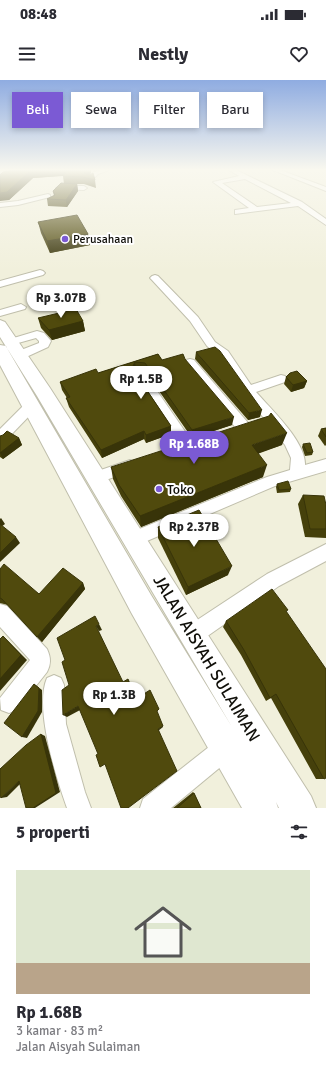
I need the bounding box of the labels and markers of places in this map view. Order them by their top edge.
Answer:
place label: Perusahaan [73,232,133,247]
marker: Perusahaan [60,234,70,244]
pin: Rp 3.07B [20,285,102,319]
pin: Rp 1.5B [104,366,178,400]
pin: Rp 1.68B [153,431,235,465]
place label: Toko [167,481,194,498]
marker: Toko [154,484,164,494]
pin: Rp 2.37B [153,514,235,548]
pin: Rp 1.3B [77,682,151,716]

